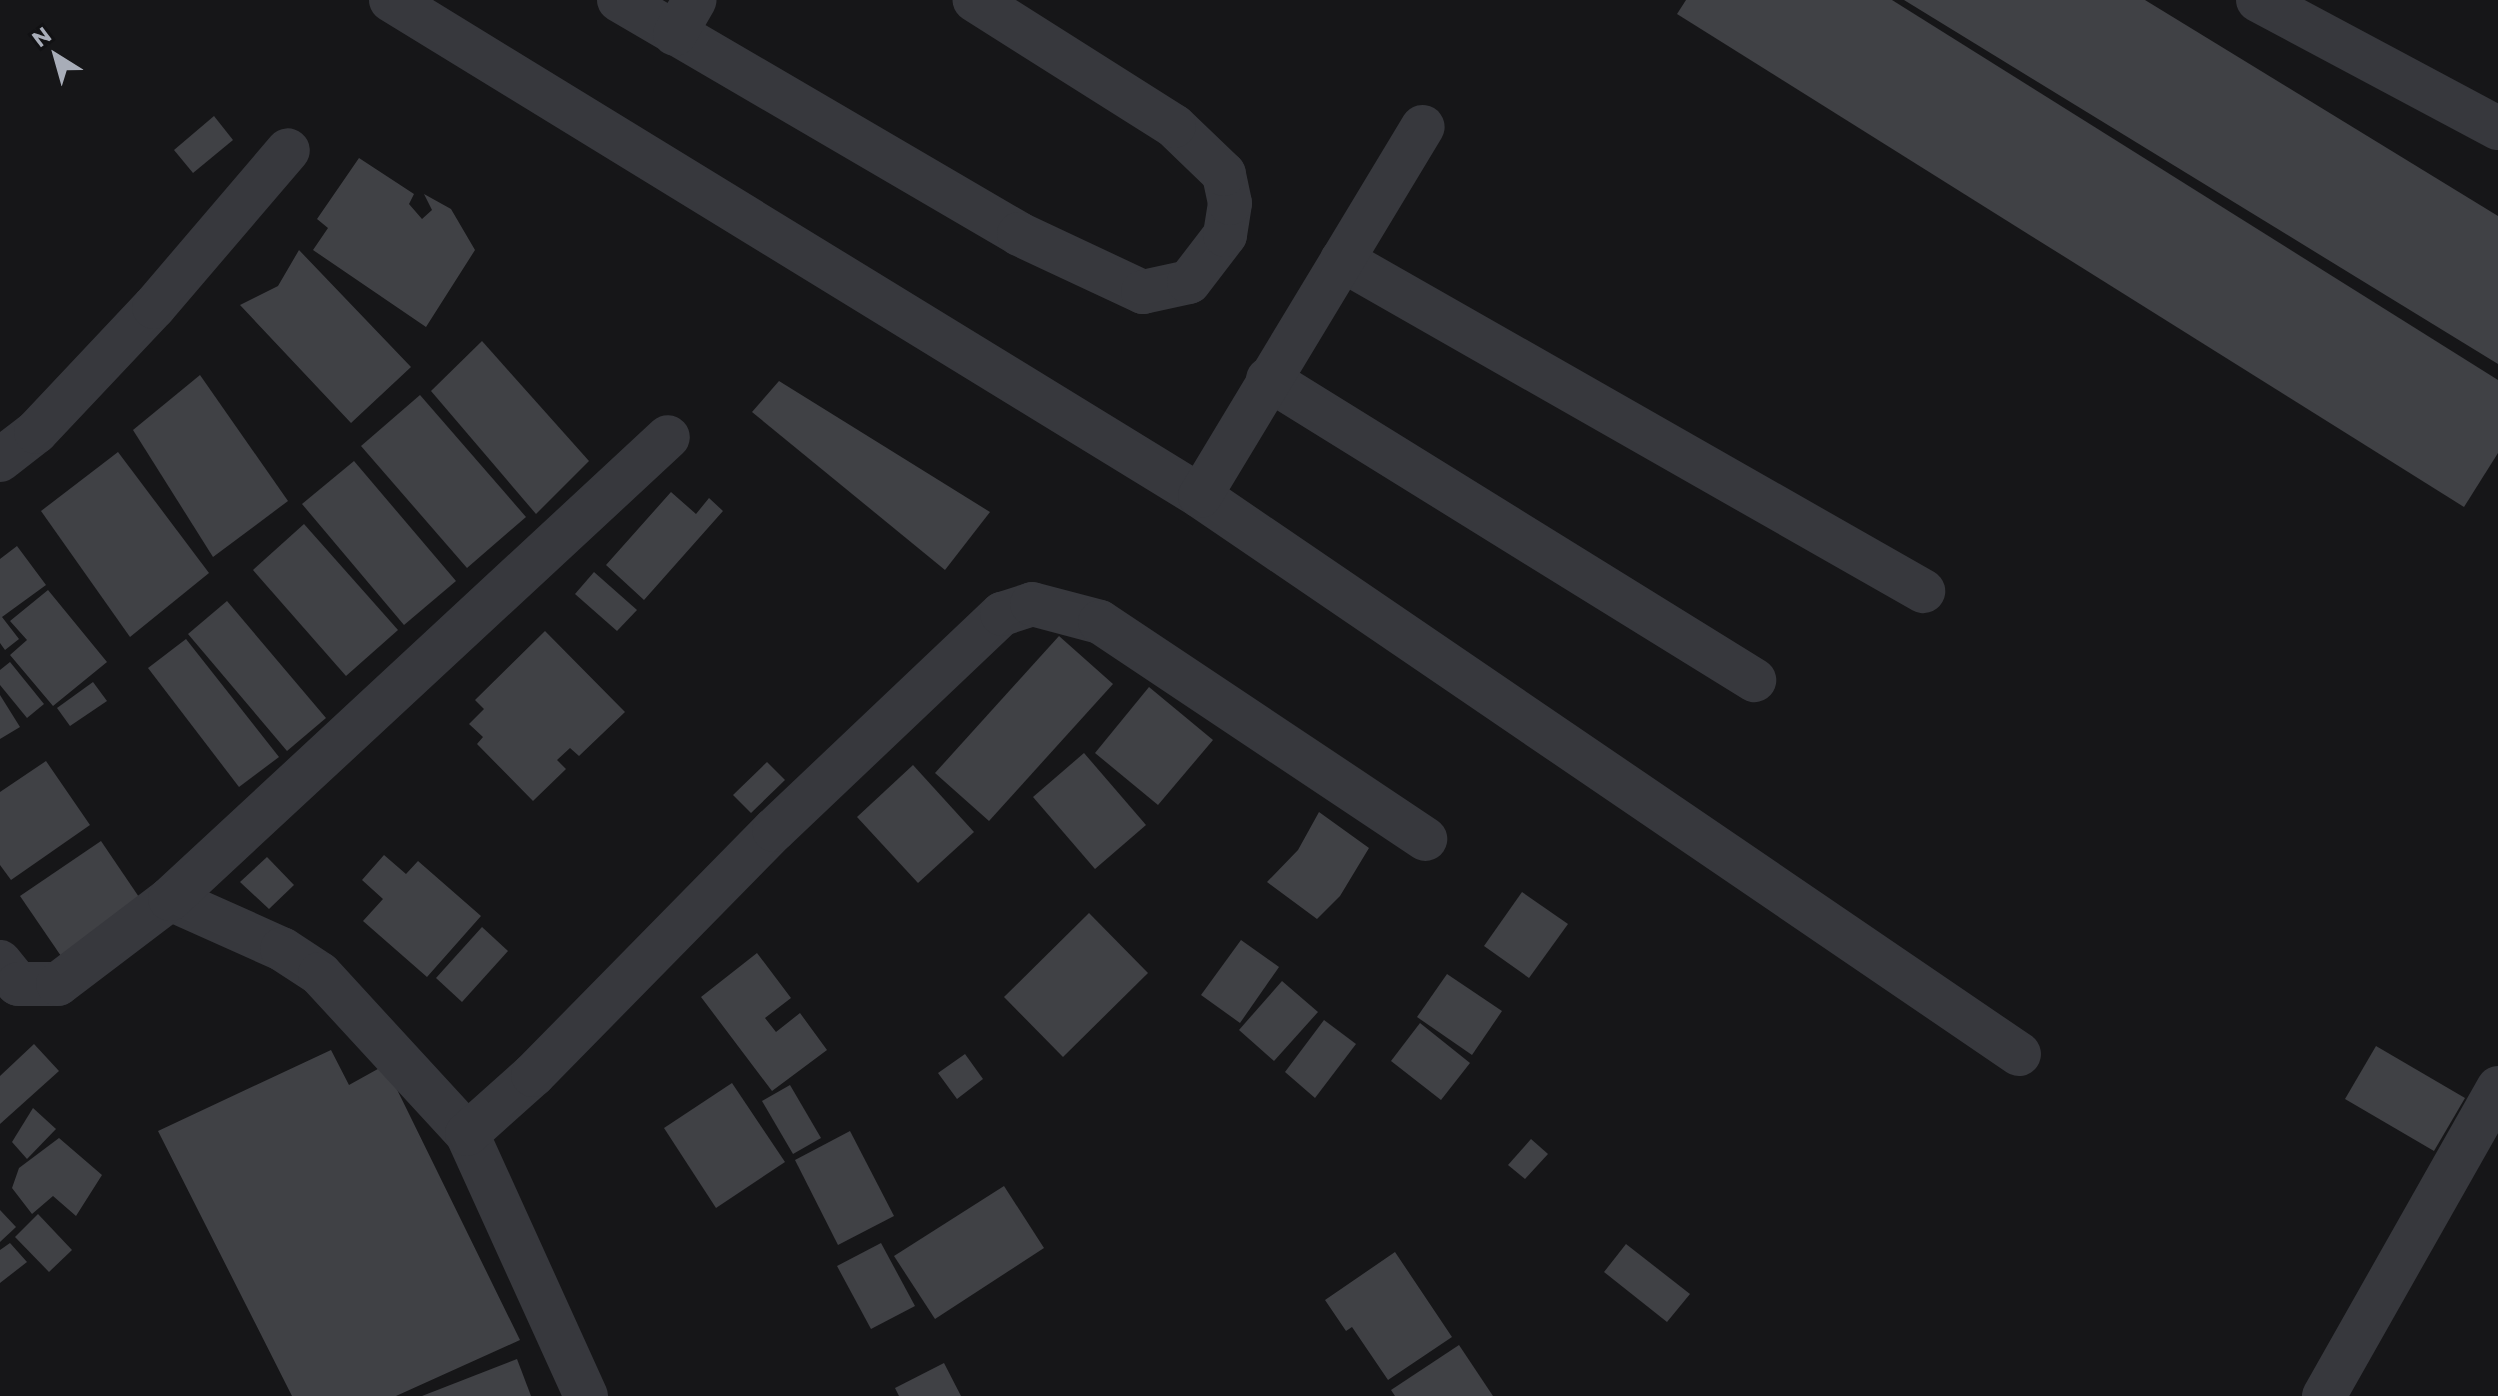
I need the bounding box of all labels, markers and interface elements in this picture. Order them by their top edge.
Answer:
north arrow [16,16,96,96]
text: N [27,21,56,52]

